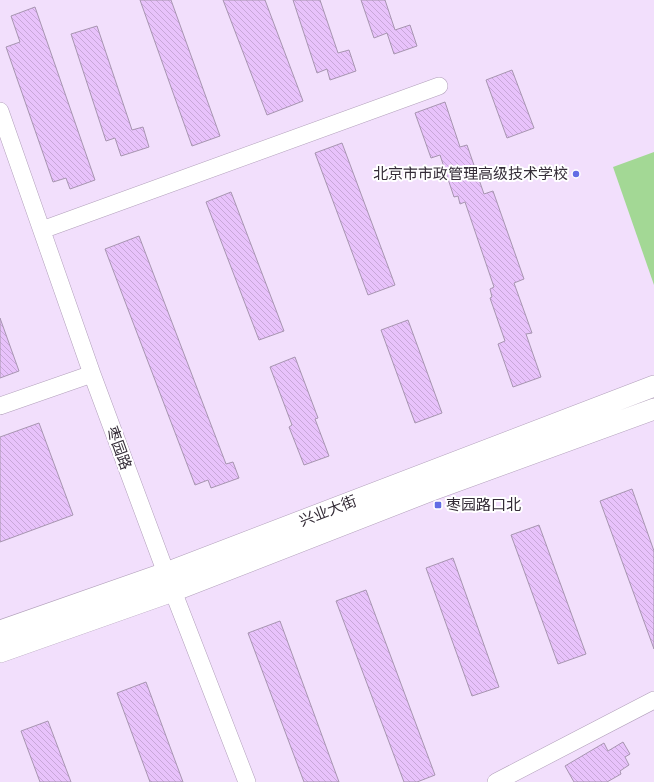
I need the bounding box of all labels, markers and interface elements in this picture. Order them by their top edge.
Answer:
place label: 北京市市政管理高级技术学校 [373,164,568,183]
marker: 北京市市政管理高级技术学校 [571,169,581,179]
street label: 枣园路 [103,423,136,472]
street label: 兴业大街 [296,491,359,530]
place label: 枣园路口北 [446,495,521,514]
marker: 枣园路口北 [433,500,443,510]

